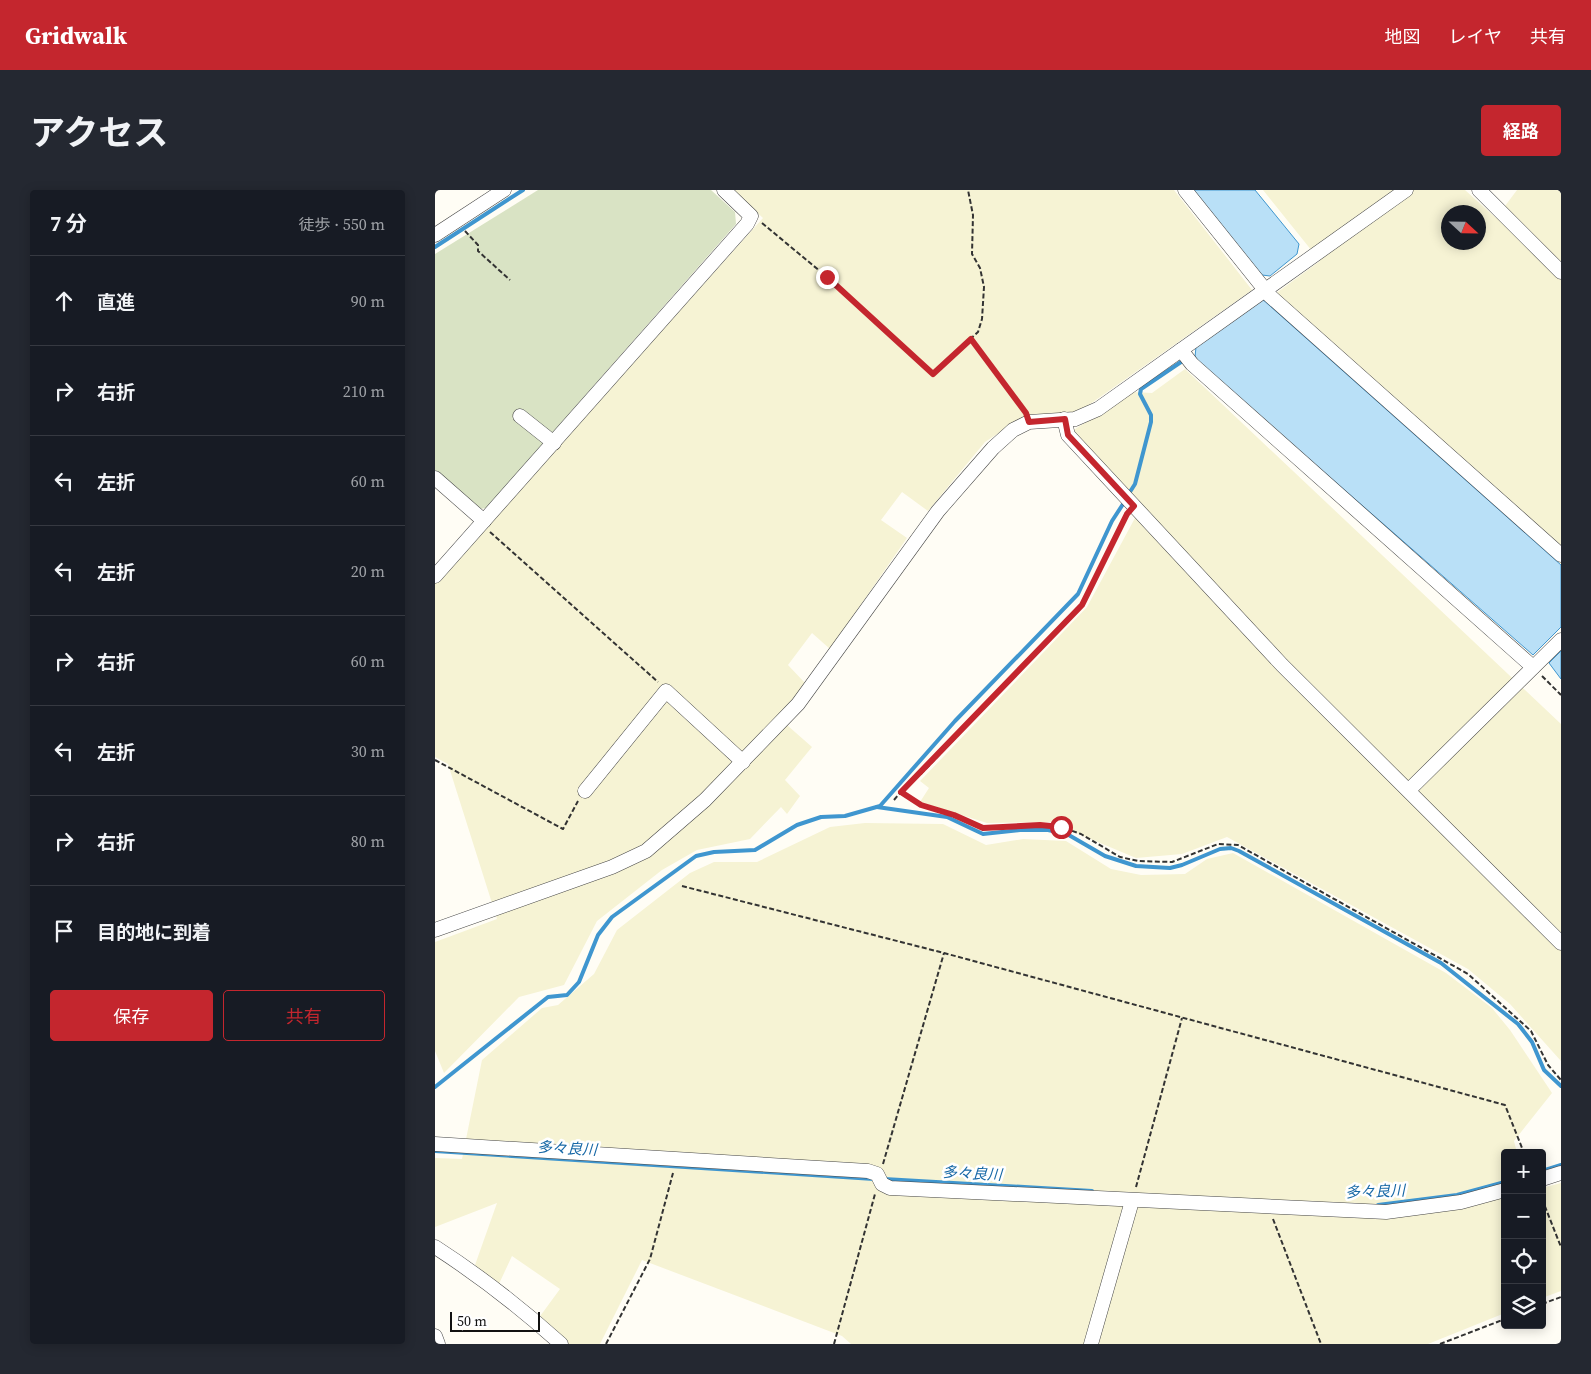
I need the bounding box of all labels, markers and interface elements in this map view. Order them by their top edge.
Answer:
text: Gridwalk [25,19,127,52]
text: 地図 [1385,24,1421,49]
text: レイヤ [1449,24,1502,49]
text: 共有 [1530,24,1566,49]
button: 経路 [1481,105,1561,156]
text: アクセス [30,109,168,157]
north arrow [1441,205,1486,250]
text: 7 分 [50,209,87,238]
text: 徒歩 · 550 m [299,213,385,235]
route end [816,266,839,289]
icon: ahead [50,287,78,315]
text: 直進 [97,289,135,315]
text: 90 m [351,290,385,312]
icon: right [50,377,78,405]
text: 右折 [97,379,135,405]
text: 210 m [343,380,385,402]
icon: left [50,467,78,495]
text: 左折 [97,469,135,495]
text: 60 m [351,470,385,492]
icon: left [50,557,78,585]
text: 左折 [97,559,135,585]
text: 20 m [351,560,385,582]
icon: right [50,647,78,675]
text: 右折 [97,649,135,675]
text: 60 m [351,650,385,672]
icon: left [50,737,78,765]
text: 左折 [97,739,135,765]
text: 30 m [351,740,385,762]
route start [1050,816,1073,839]
icon: right [50,827,78,855]
text: 右折 [97,829,135,855]
text: 80 m [351,830,385,852]
icon: arrive [50,917,78,945]
text: 目的地に到着 [97,919,211,945]
button: 保存 [50,990,213,1041]
button: 共有 [223,990,385,1041]
water label: 多々良川 [536,1136,599,1160]
map controls [1501,1149,1546,1329]
button: + [1501,1149,1546,1194]
water label: 多々良川 [941,1161,1004,1185]
water label: 多々良川 [1345,1179,1407,1203]
button: − [1501,1194,1546,1239]
button: locate [1501,1239,1546,1284]
button: layers [1501,1284,1546,1329]
scale bar [450,1309,540,1332]
text: 50 m [457,1311,487,1331]

